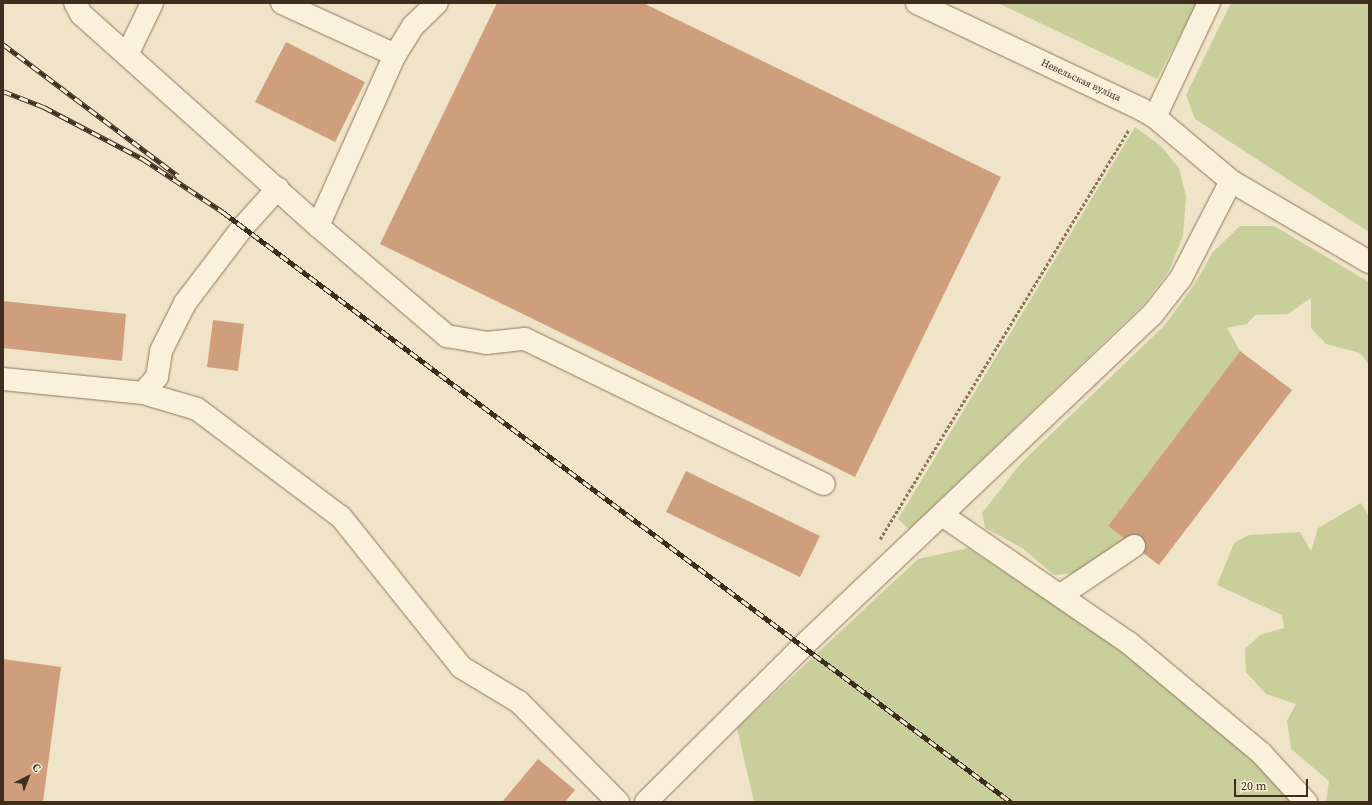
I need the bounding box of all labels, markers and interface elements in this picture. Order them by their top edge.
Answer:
street label: Невельская вуліца [1039,56,1123,104]
north arrow [8,757,48,797]
text: С [29,760,44,776]
scale bar [1236,771,1310,797]
text: 20 m [1241,778,1267,794]

